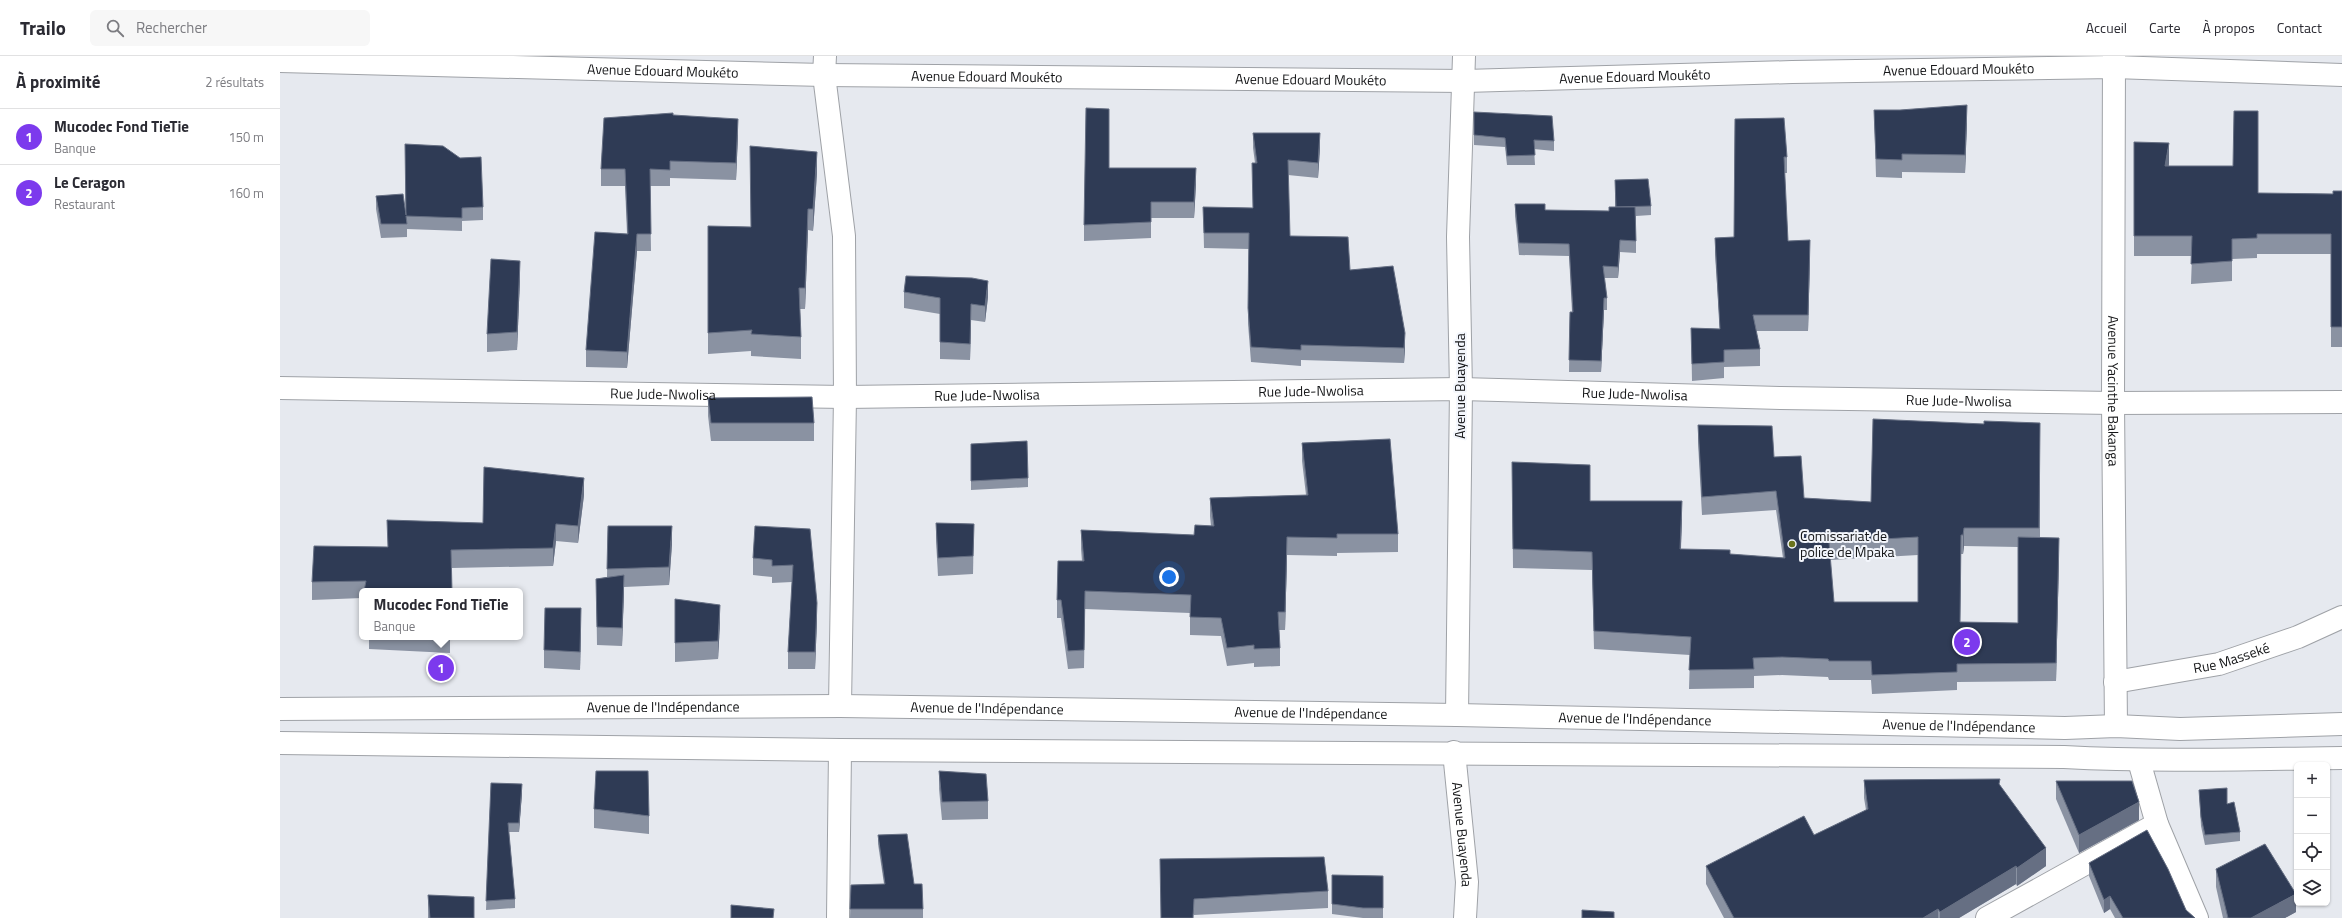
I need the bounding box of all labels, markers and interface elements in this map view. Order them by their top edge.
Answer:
search box [90,10,370,46]
text: Trailo [20,13,66,42]
text: Rechercher [136,16,207,39]
icon: search [104,17,126,39]
text: Accueil [2086,17,2127,38]
text: Carte [2149,17,2181,38]
text: À propos [2203,17,2255,38]
text: Contact [2277,17,2322,38]
street label: Avenue Edouard Moukéto [1883,57,2035,81]
street label: Avenue Edouard Moukéto [587,58,739,83]
street label: Avenue Edouard Moukéto [1559,63,1711,88]
street label: Avenue Edouard Moukéto [911,65,1063,87]
street label: Avenue Edouard Moukéto [1235,68,1387,90]
text: À proximité [16,69,100,95]
text: 2 résultats [205,72,264,92]
text: Mucodec Fond TieTie [54,115,189,138]
text: 1 [25,127,33,147]
text: 150 m [228,127,264,147]
text: Banque [54,138,96,158]
text: Le Ceragon [54,171,125,194]
text: 2 [25,183,33,203]
text: 160 m [228,183,264,203]
text: Restaurant [54,194,115,214]
street label: Avenue Yacinthe Bakanga [2103,316,2125,467]
street label: Avenue Buayenda [1449,333,1470,439]
street label: Rue Jude-Nwolisa [1258,379,1364,402]
street label: Rue Jude-Nwolisa [1582,381,1688,405]
street label: Rue Jude-Nwolisa [610,382,716,405]
street label: Rue Jude-Nwolisa [934,383,1040,406]
street label: Rue Jude-Nwolisa [1906,389,2012,411]
place label: Comissariat de police de Mpaka [1800,525,1895,562]
marker: Comissariat de police de Mpaka [1787,539,1797,549]
your location [1159,567,1179,587]
popup [359,588,523,640]
text: Mucodec Fond TieTie [374,593,508,616]
text: Banque [374,616,415,636]
pin: 2 [1954,627,1980,657]
street label: Rue Masseké [2192,637,2272,678]
pin: 1 [428,653,454,683]
street label: Avenue de l'Indépendance [586,696,740,717]
street label: Avenue de l'Indépendance [910,696,1064,719]
street label: Avenue de l'Indépendance [1234,701,1388,724]
street label: Avenue de l'Indépendance [1558,706,1712,730]
street label: Avenue de l'Indépendance [1882,713,2036,737]
map controls [2294,762,2330,906]
button: + [2294,762,2330,798]
street label: Avenue Buayenda [1447,781,1478,888]
button: − [2294,798,2330,834]
button: locate [2294,834,2330,870]
button: layers [2294,870,2330,906]

